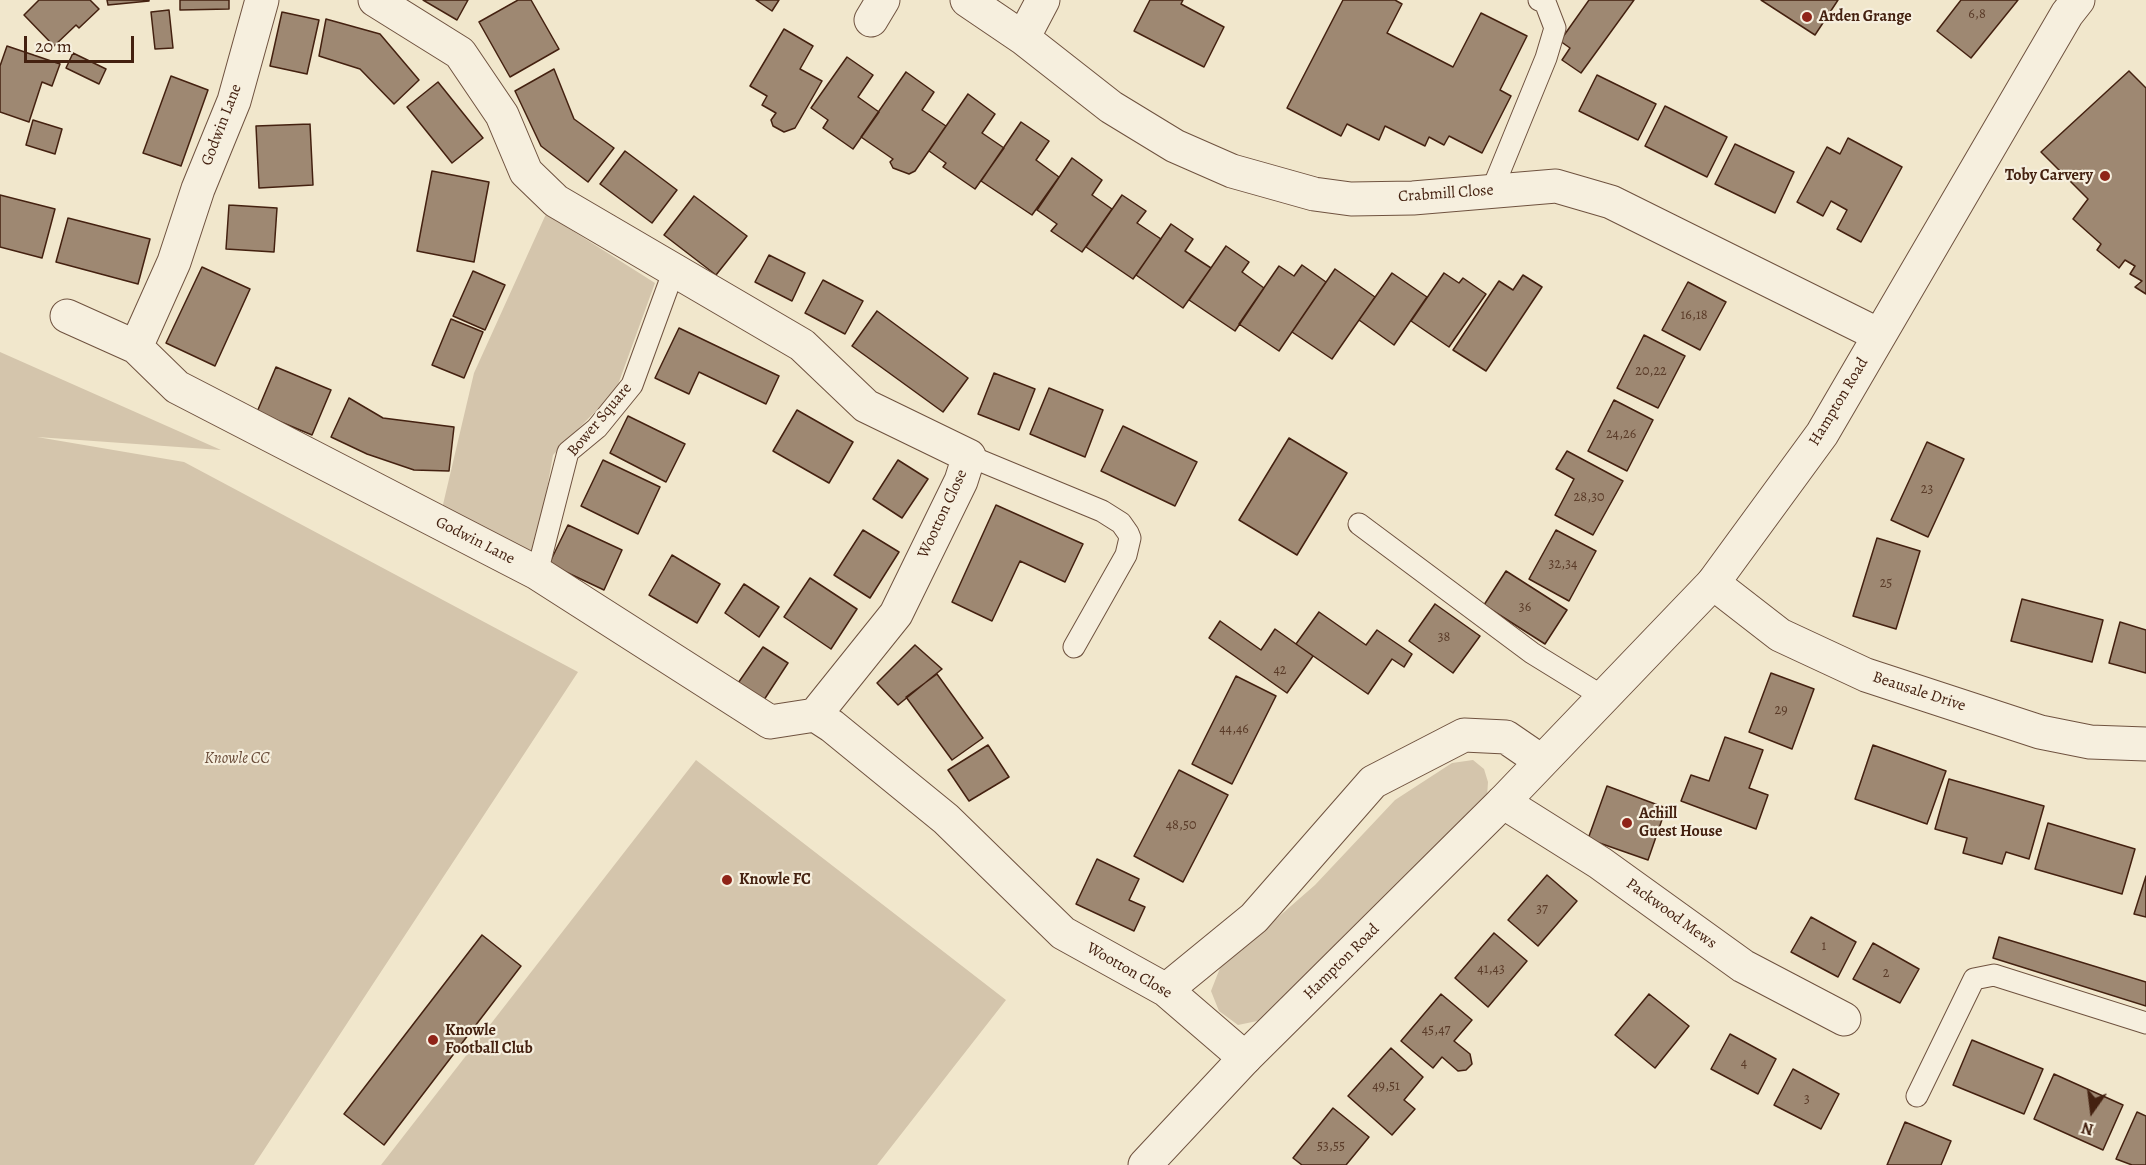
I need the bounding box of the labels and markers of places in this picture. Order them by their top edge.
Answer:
place label: Arden Grange [1819,7,1912,27]
marker: Arden Grange [1800,10,1814,24]
place label: Toby Carvery [2005,166,2093,186]
marker: Toby Carvery [2098,169,2112,183]
place label: Achill Guest House [1639,804,1723,842]
marker: Achill Guest House [1620,816,1634,830]
place label: Knowle FC [739,870,811,890]
marker: Knowle FC [720,873,734,887]
place label: Knowle Football Club [445,1021,533,1059]
marker: Knowle Football Club [426,1033,440,1047]

